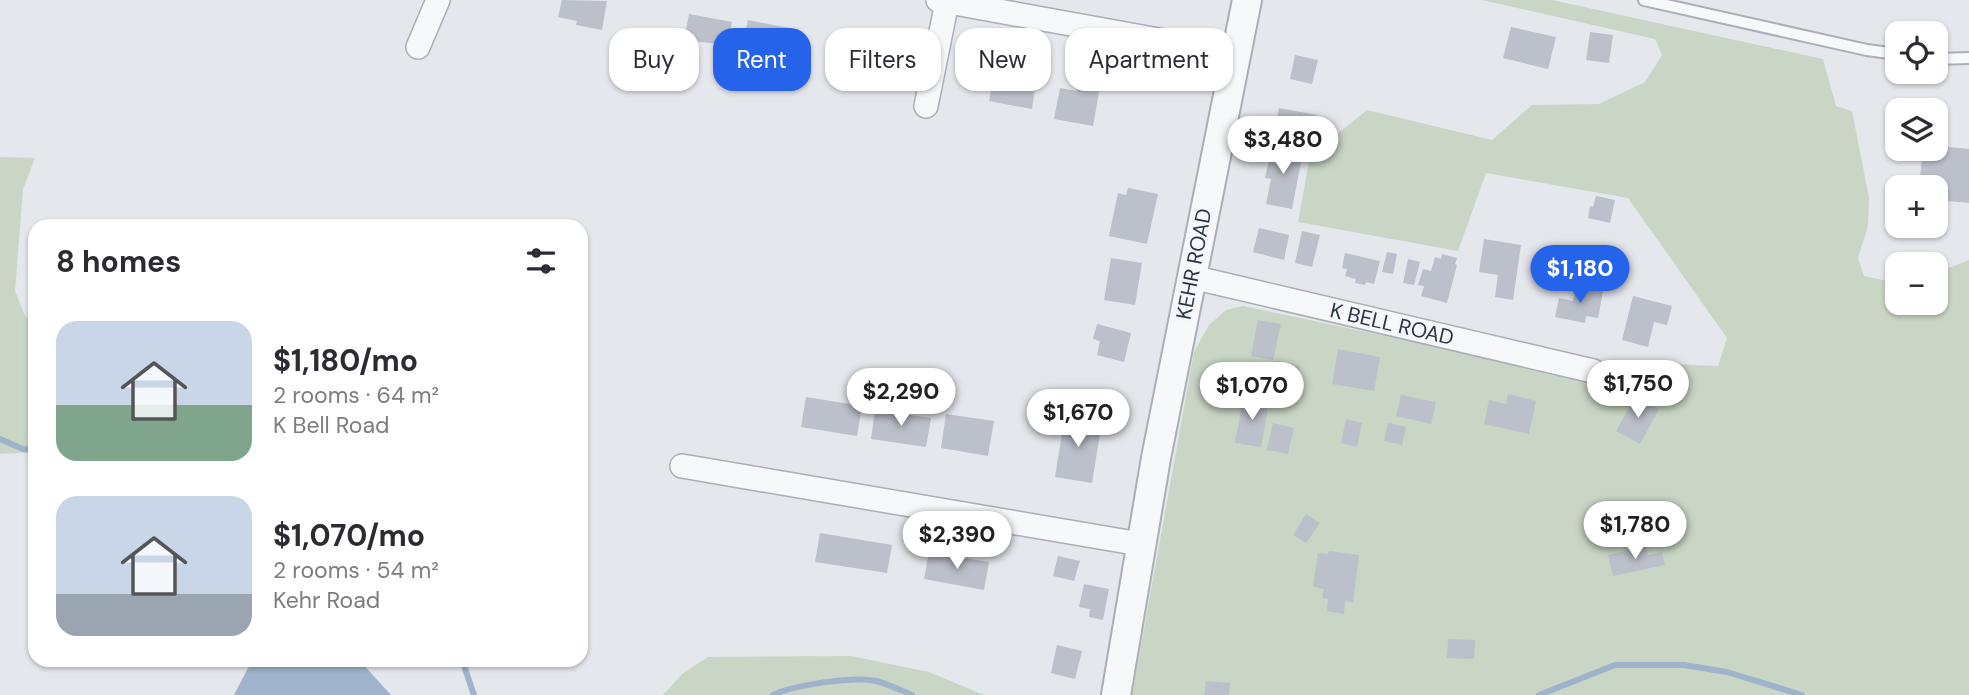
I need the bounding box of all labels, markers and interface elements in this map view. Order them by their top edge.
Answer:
map controls [1885,21,1948,315]
button: locate [1885,21,1948,84]
chip: Buy [609,28,699,91]
chip: Rent [713,28,811,91]
chip: Filters [825,28,941,91]
chip: New [955,28,1051,91]
chip: Apartment [1065,28,1233,91]
button: layers [1885,98,1948,161]
pin: $3,480 [1226,116,1340,176]
text: $3,480 [1243,124,1323,154]
button: + [1885,175,1948,238]
street label: KEHR ROAD [1170,206,1218,322]
text: 8 homes [56,242,181,281]
icon: filters [522,242,560,280]
pin: $1,180 [1523,246,1637,305]
button: − [1885,252,1948,315]
text: $1,180 [1546,253,1614,283]
street label: K BELL ROAD [1327,296,1457,352]
text: $1,180/mo [273,341,418,380]
icon: home [112,349,196,433]
pin: $1,750 [1581,360,1695,420]
pin: $1,070 [1195,362,1309,422]
pin: $2,290 [844,368,958,428]
text: $1,750 [1603,368,1673,398]
text: $1,070 [1216,370,1288,400]
text: $2,290 [863,376,939,406]
text: 2 rooms · 64 m² [273,380,439,410]
pin: $1,670 [1021,390,1135,449]
text: $1,670 [1043,397,1113,427]
text: K Bell Road [273,410,389,440]
pin: $1,780 [1578,502,1692,561]
text: $1,780 [1600,509,1670,539]
pin: $2,390 [900,512,1014,571]
text: $1,070/mo [273,516,425,555]
text: $2,390 [919,519,995,549]
icon: home [112,524,196,608]
text: 2 rooms · 54 m² [273,555,439,585]
text: Kehr Road [273,585,380,615]

